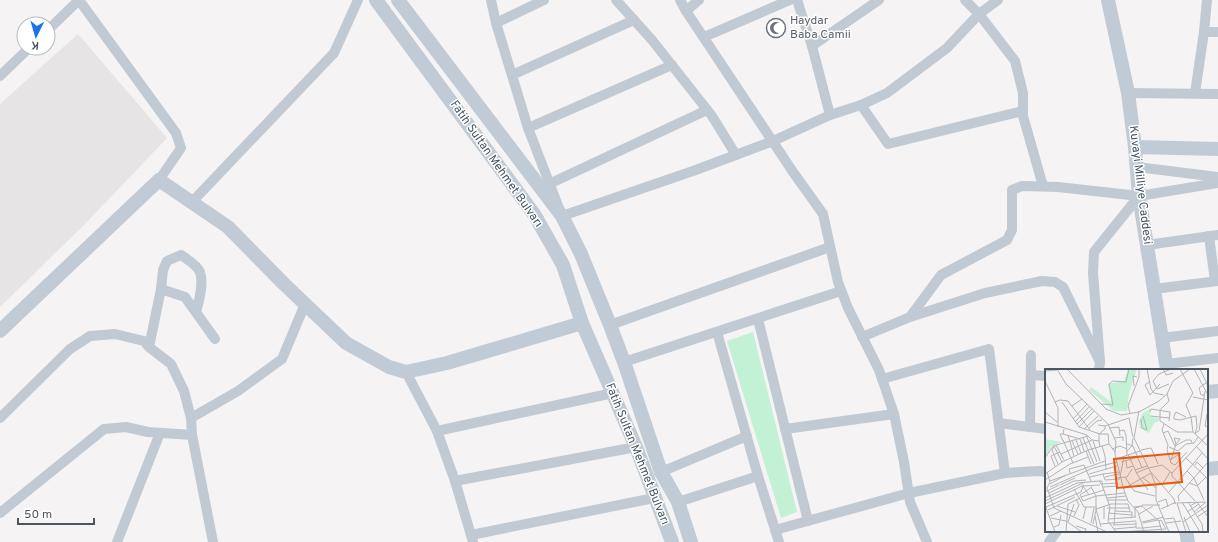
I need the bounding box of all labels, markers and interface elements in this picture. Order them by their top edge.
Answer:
place label: Haydar Baba Camii [790,13,851,43]
north arrow [16,16,56,56]
mosque icon: Haydar Baba Camii [765,17,787,39]
text: K [31,38,40,52]
street label: Fatih Sultan Mehmet Bulvarı [446,97,546,231]
street label: Kuvayi Milliye Caddesi [1125,125,1155,245]
inset map [1045,369,1208,532]
street label: Fatih Sultan Mehmet Bulvarı [601,381,673,527]
scale bar [18,500,94,526]
text: 50 m [24,507,52,523]

